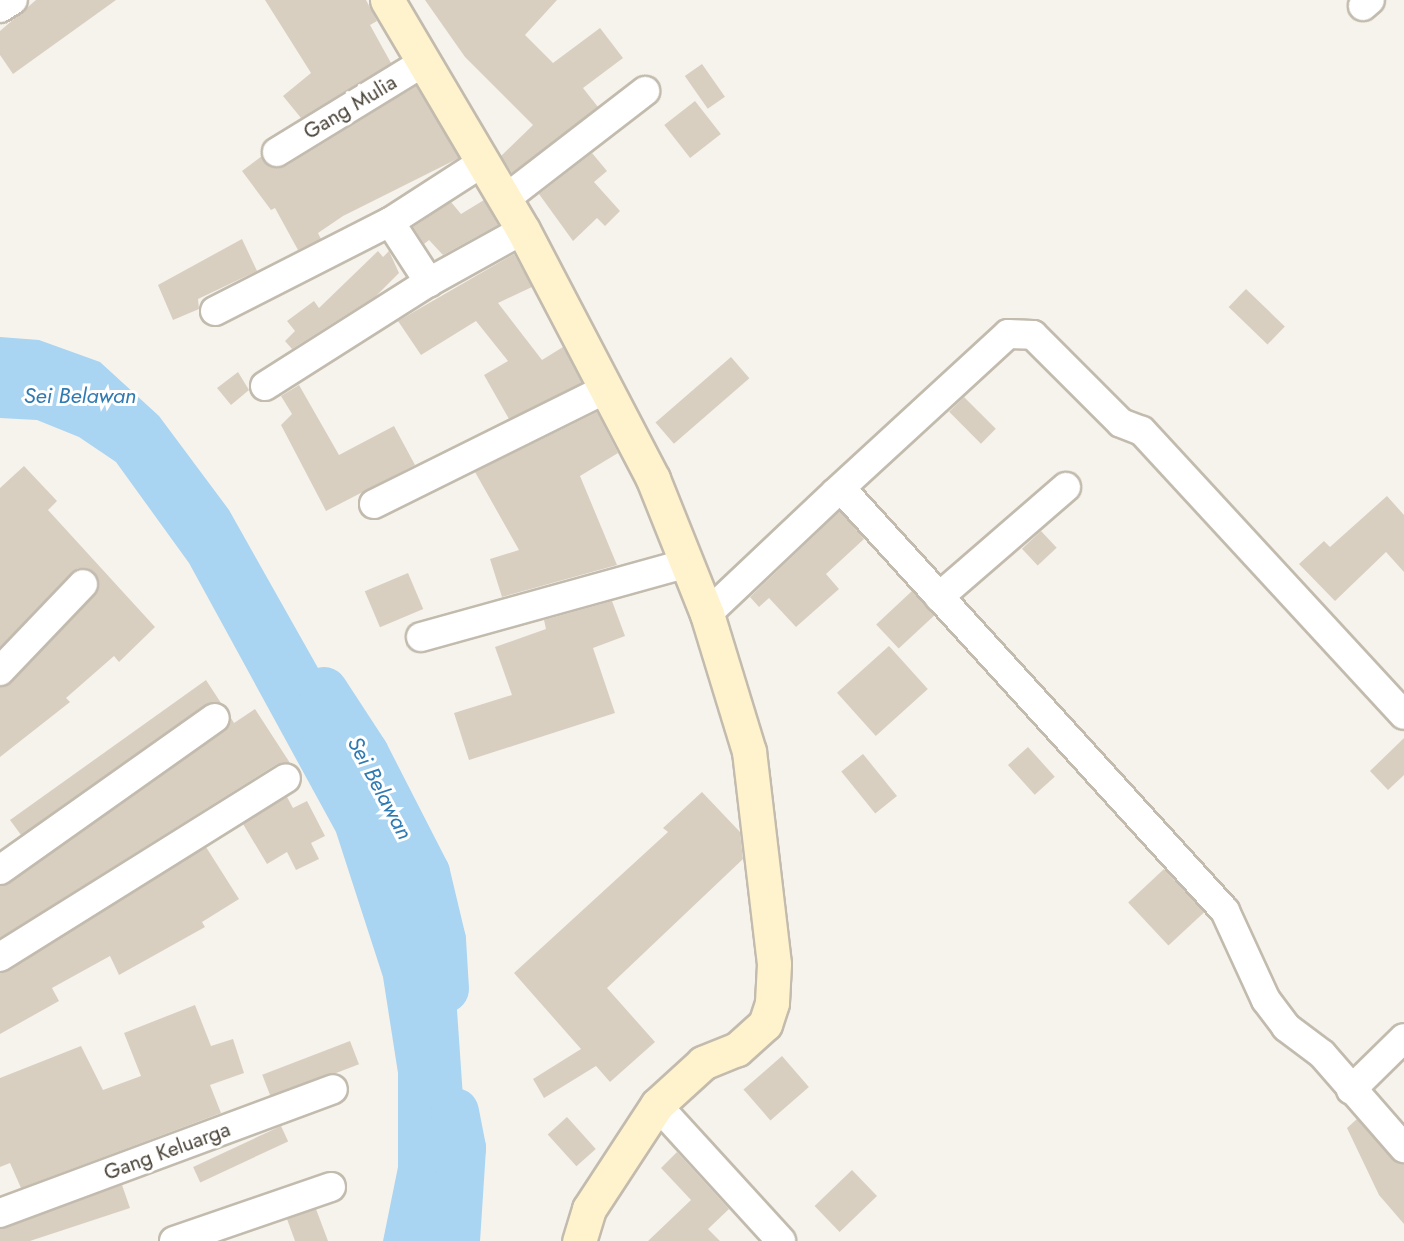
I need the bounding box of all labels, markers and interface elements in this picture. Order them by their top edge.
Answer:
street label: Gang Mulia [299,69,401,145]
water label: Sei Belawan [24,383,136,409]
water label: Sei Belawan [342,732,418,844]
street label: Gang Keluarga [100,1116,234,1186]

